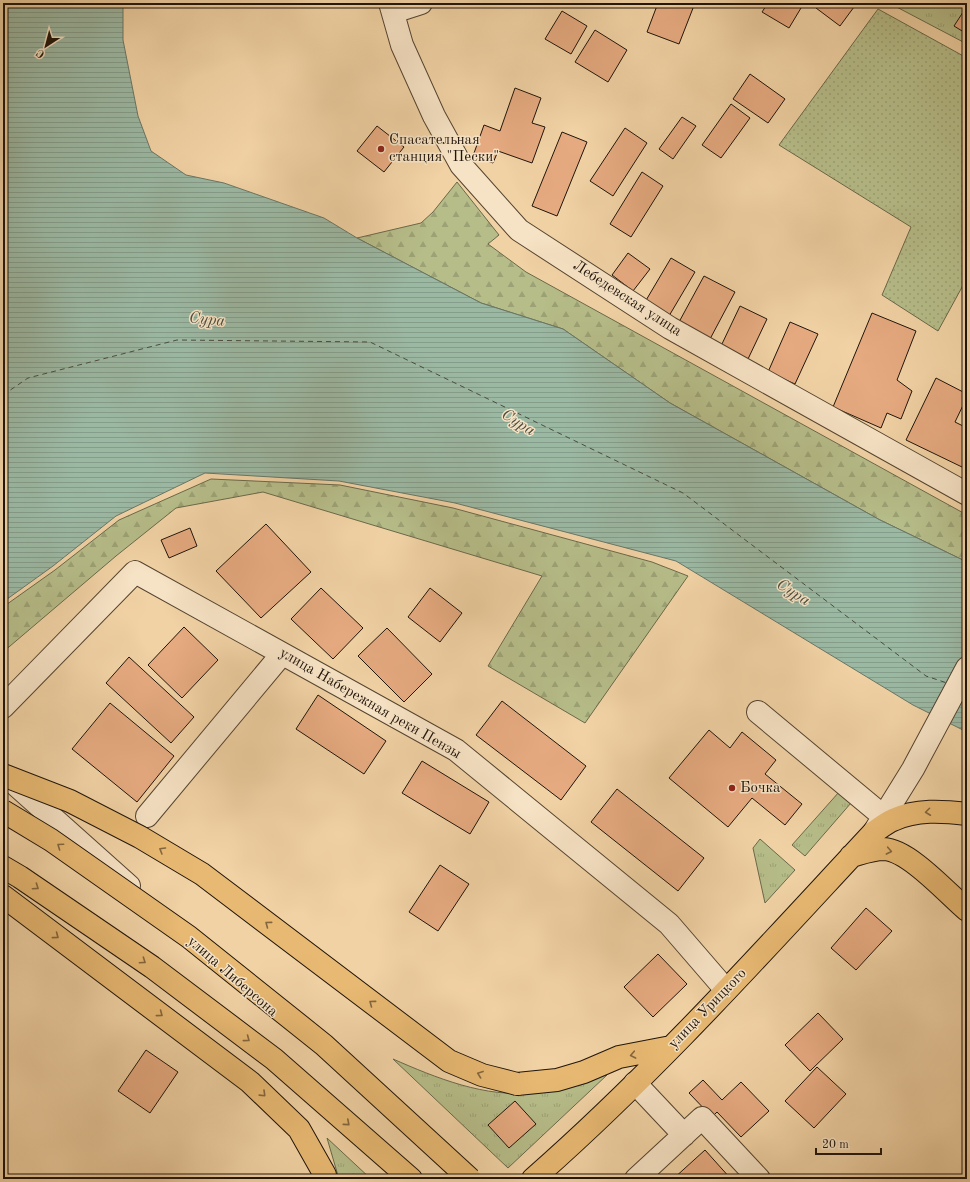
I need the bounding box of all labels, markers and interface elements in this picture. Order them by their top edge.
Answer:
north arrow [26,26,66,66]
text: С [35,46,47,59]
place label: Спасательная станция "Пески" [389,133,499,165]
marker: Спасательная станция "Пески" [376,144,386,154]
street label: Лебедевская улица [570,258,685,340]
water label: Сура [188,310,226,330]
water label: Сура [498,407,538,440]
water label: Сура [773,577,813,610]
street label: улица Набережная реки Пензы [277,646,463,762]
place label: Бочка [740,781,781,796]
marker: Бочка [727,783,737,793]
one-way arrow [925,807,931,816]
one-way arrow [57,843,64,851]
one-way arrow [886,846,892,855]
one-way arrow [159,847,166,854]
one-way arrow [32,883,39,890]
one-way arrow [266,922,273,929]
one-way arrow [52,932,59,939]
street label: улица Либерсона [184,934,280,1020]
one-way arrow [139,956,146,963]
street label: улица Урицкого [666,966,750,1052]
one-way arrow [369,1000,376,1008]
one-way arrow [156,1010,163,1017]
one-way arrow [243,1034,250,1041]
one-way arrow [630,1050,636,1058]
one-way arrow [476,1070,483,1079]
one-way arrow [258,1089,266,1097]
one-way arrow [342,1118,349,1125]
scale bar [816,1130,881,1156]
text: 20 m [822,1139,849,1151]

